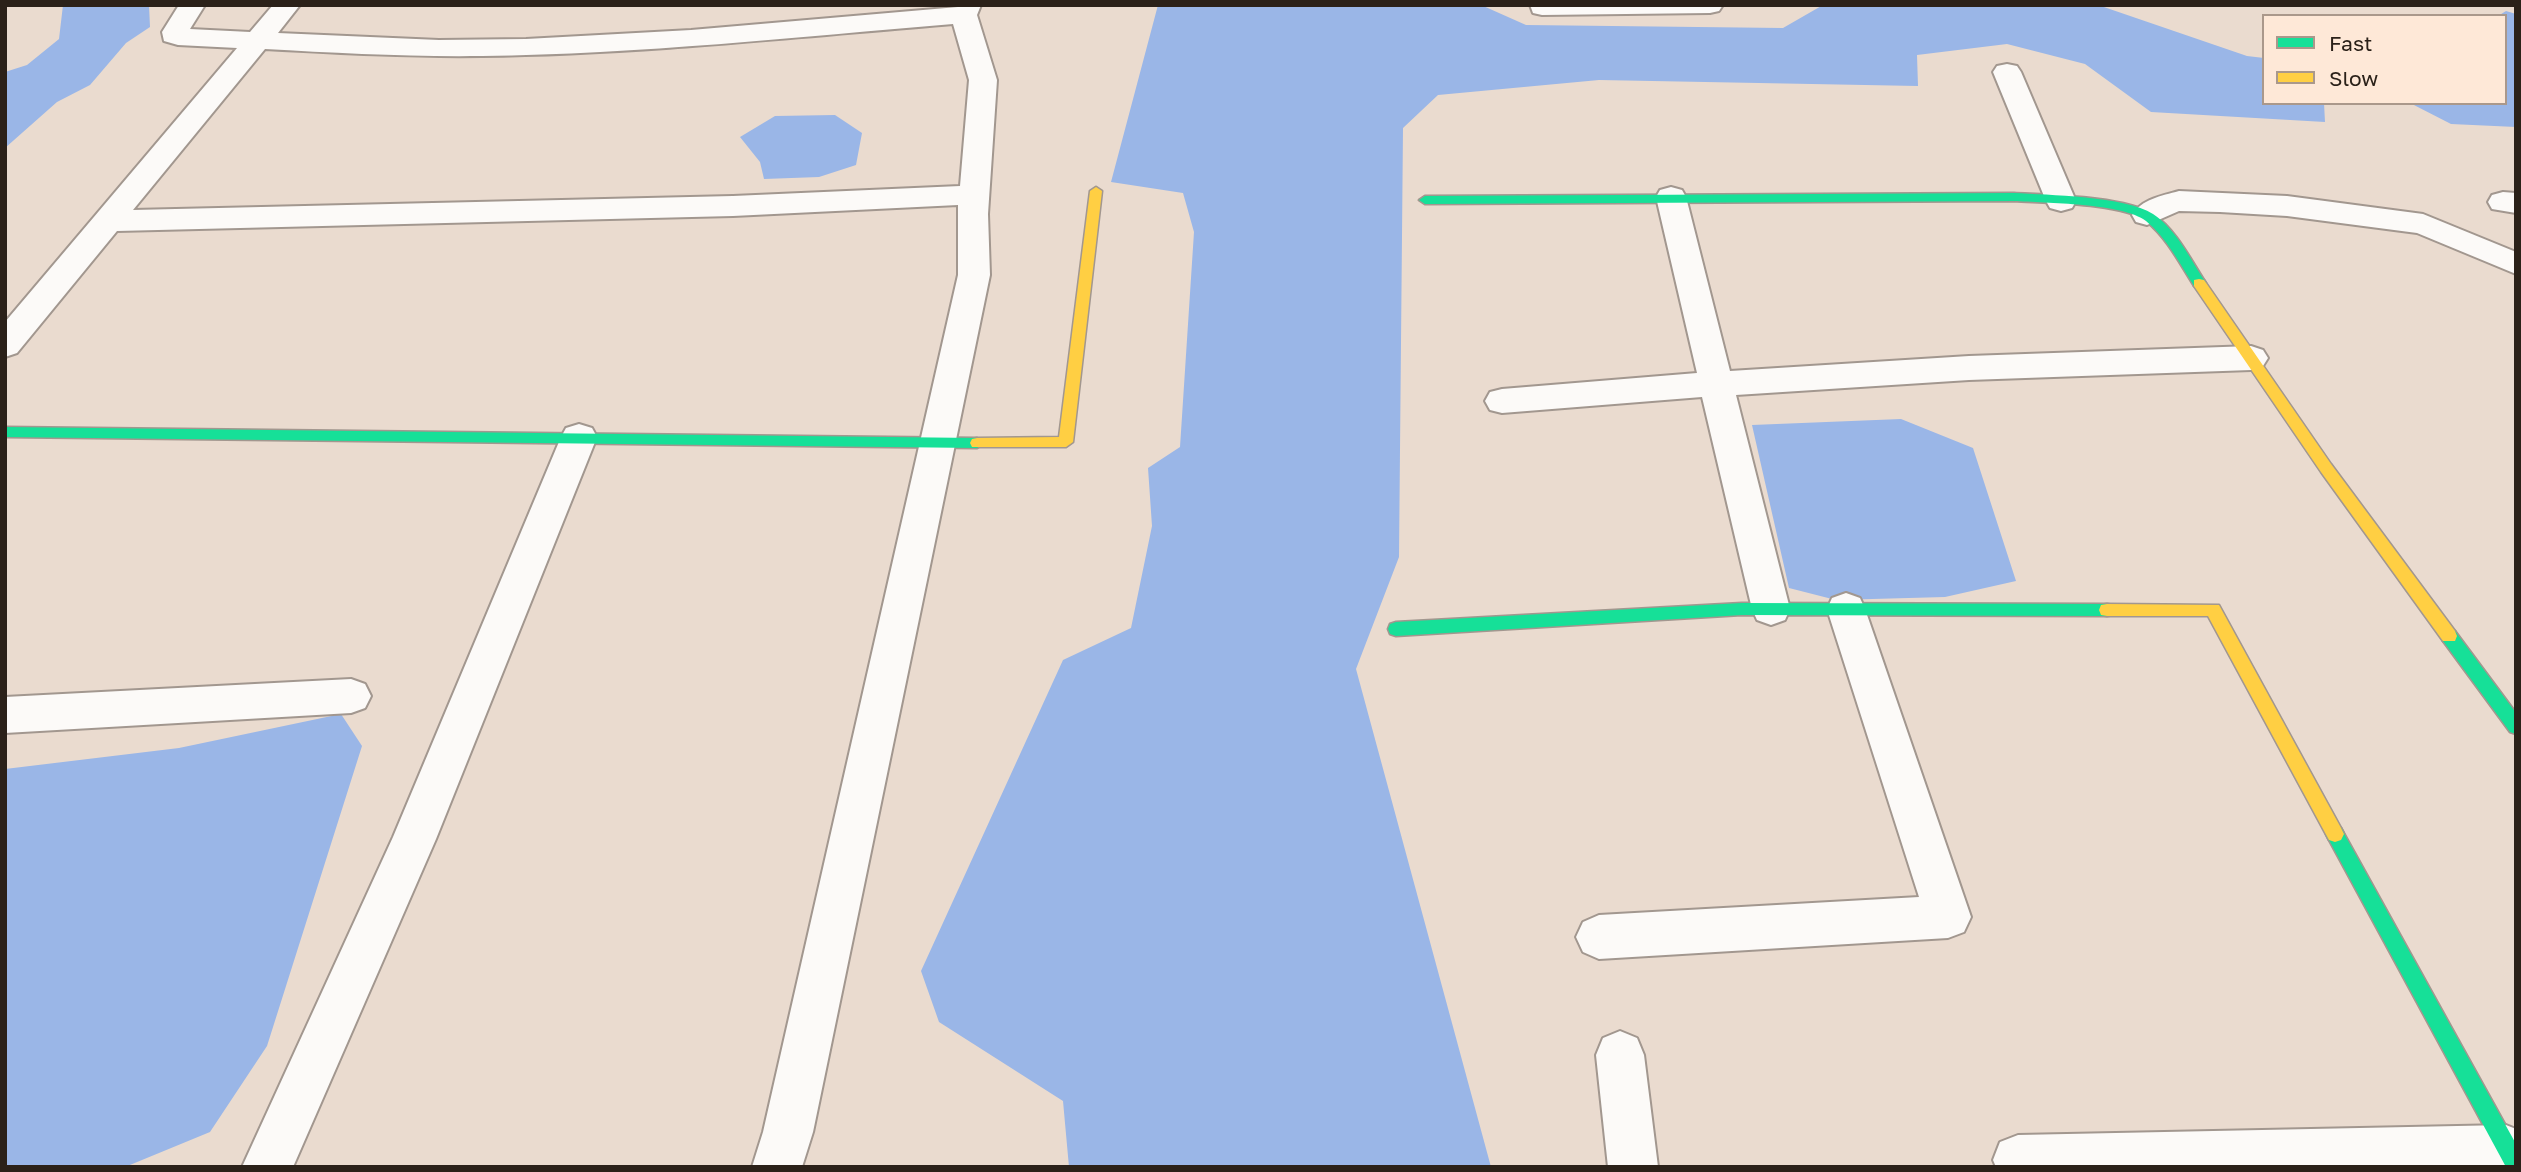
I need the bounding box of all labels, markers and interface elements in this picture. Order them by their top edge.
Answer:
legend [2262,14,2507,105]
text: Fast [2329,30,2372,56]
text: Slow [2329,65,2378,91]

